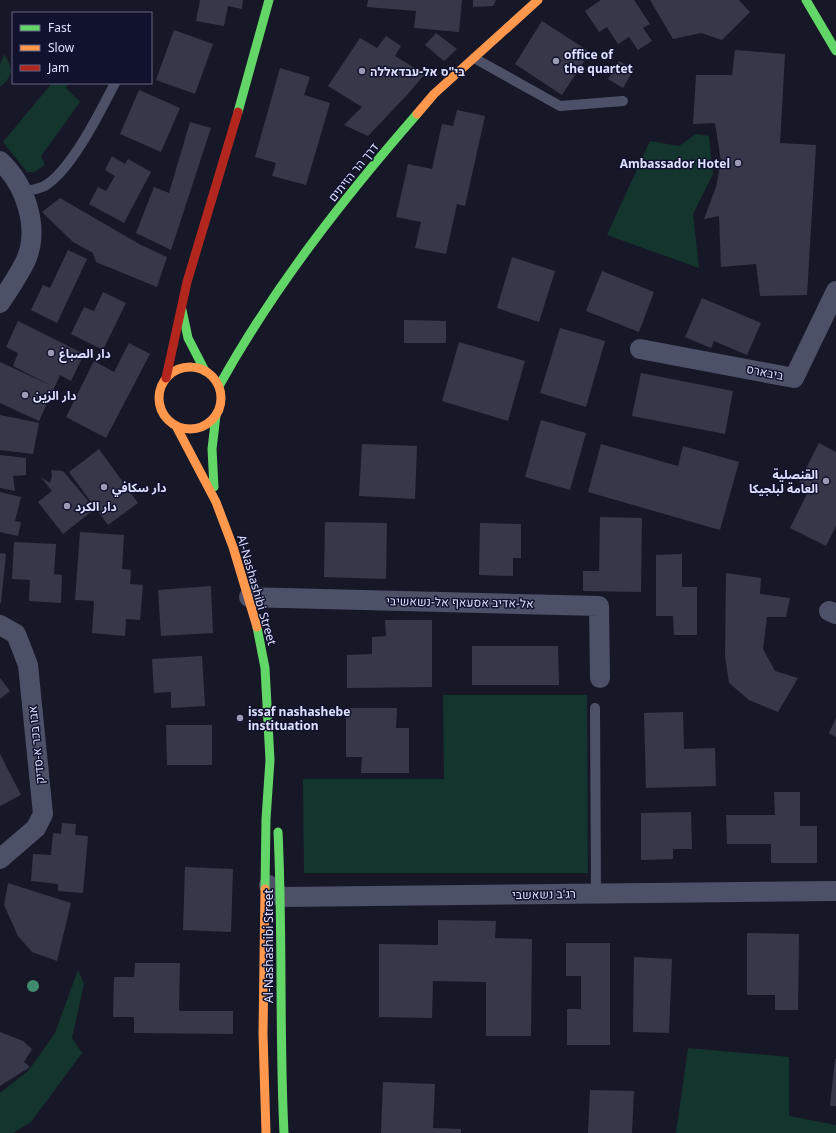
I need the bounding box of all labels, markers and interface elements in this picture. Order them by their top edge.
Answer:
legend [12,12,152,84]
text: Fast [48,19,72,36]
text: Slow [48,39,75,56]
place label: office of the quartet [564,46,633,77]
marker: office of the quartet [551,56,561,66]
text: Jam [47,59,69,76]
place label: בי"ס אל-עבדאללה [370,63,465,80]
marker: בי"ס אל-עבדאללה [357,66,367,76]
street label: דרך הר הזיתים [324,139,382,205]
place label: Ambassador Hotel [620,155,730,172]
marker: Ambassador Hotel [733,158,743,168]
place label: دار الصباغ [59,345,111,363]
marker: دار الصباغ [46,348,56,358]
street label: ביבארס [745,360,786,384]
place label: دار الزين [33,387,76,404]
marker: دار الزين [20,390,30,400]
place label: القنصلية العامة لبلجيكا [749,466,818,497]
marker: القنصلية العامة لبلجيكا [821,476,831,486]
place label: دار سكافي [112,479,166,497]
marker: دار سكافي [99,482,109,492]
place label: دار الكرد [75,498,117,515]
marker: دار الكرد [62,501,72,511]
street label: Al-Nashashibi Street [233,533,281,648]
street label: אל-אדיב אסעאף אל-נשאשיבי [386,592,534,612]
place label: issaf nashashebe instituation [248,703,350,734]
street label: אבו בכר א-סדיק [23,705,49,785]
marker: issaf nashashebe instituation [235,713,245,723]
street label: רג'ב נשאשבי [512,885,576,903]
street label: Al-Nashashibi Street [260,888,277,1003]

